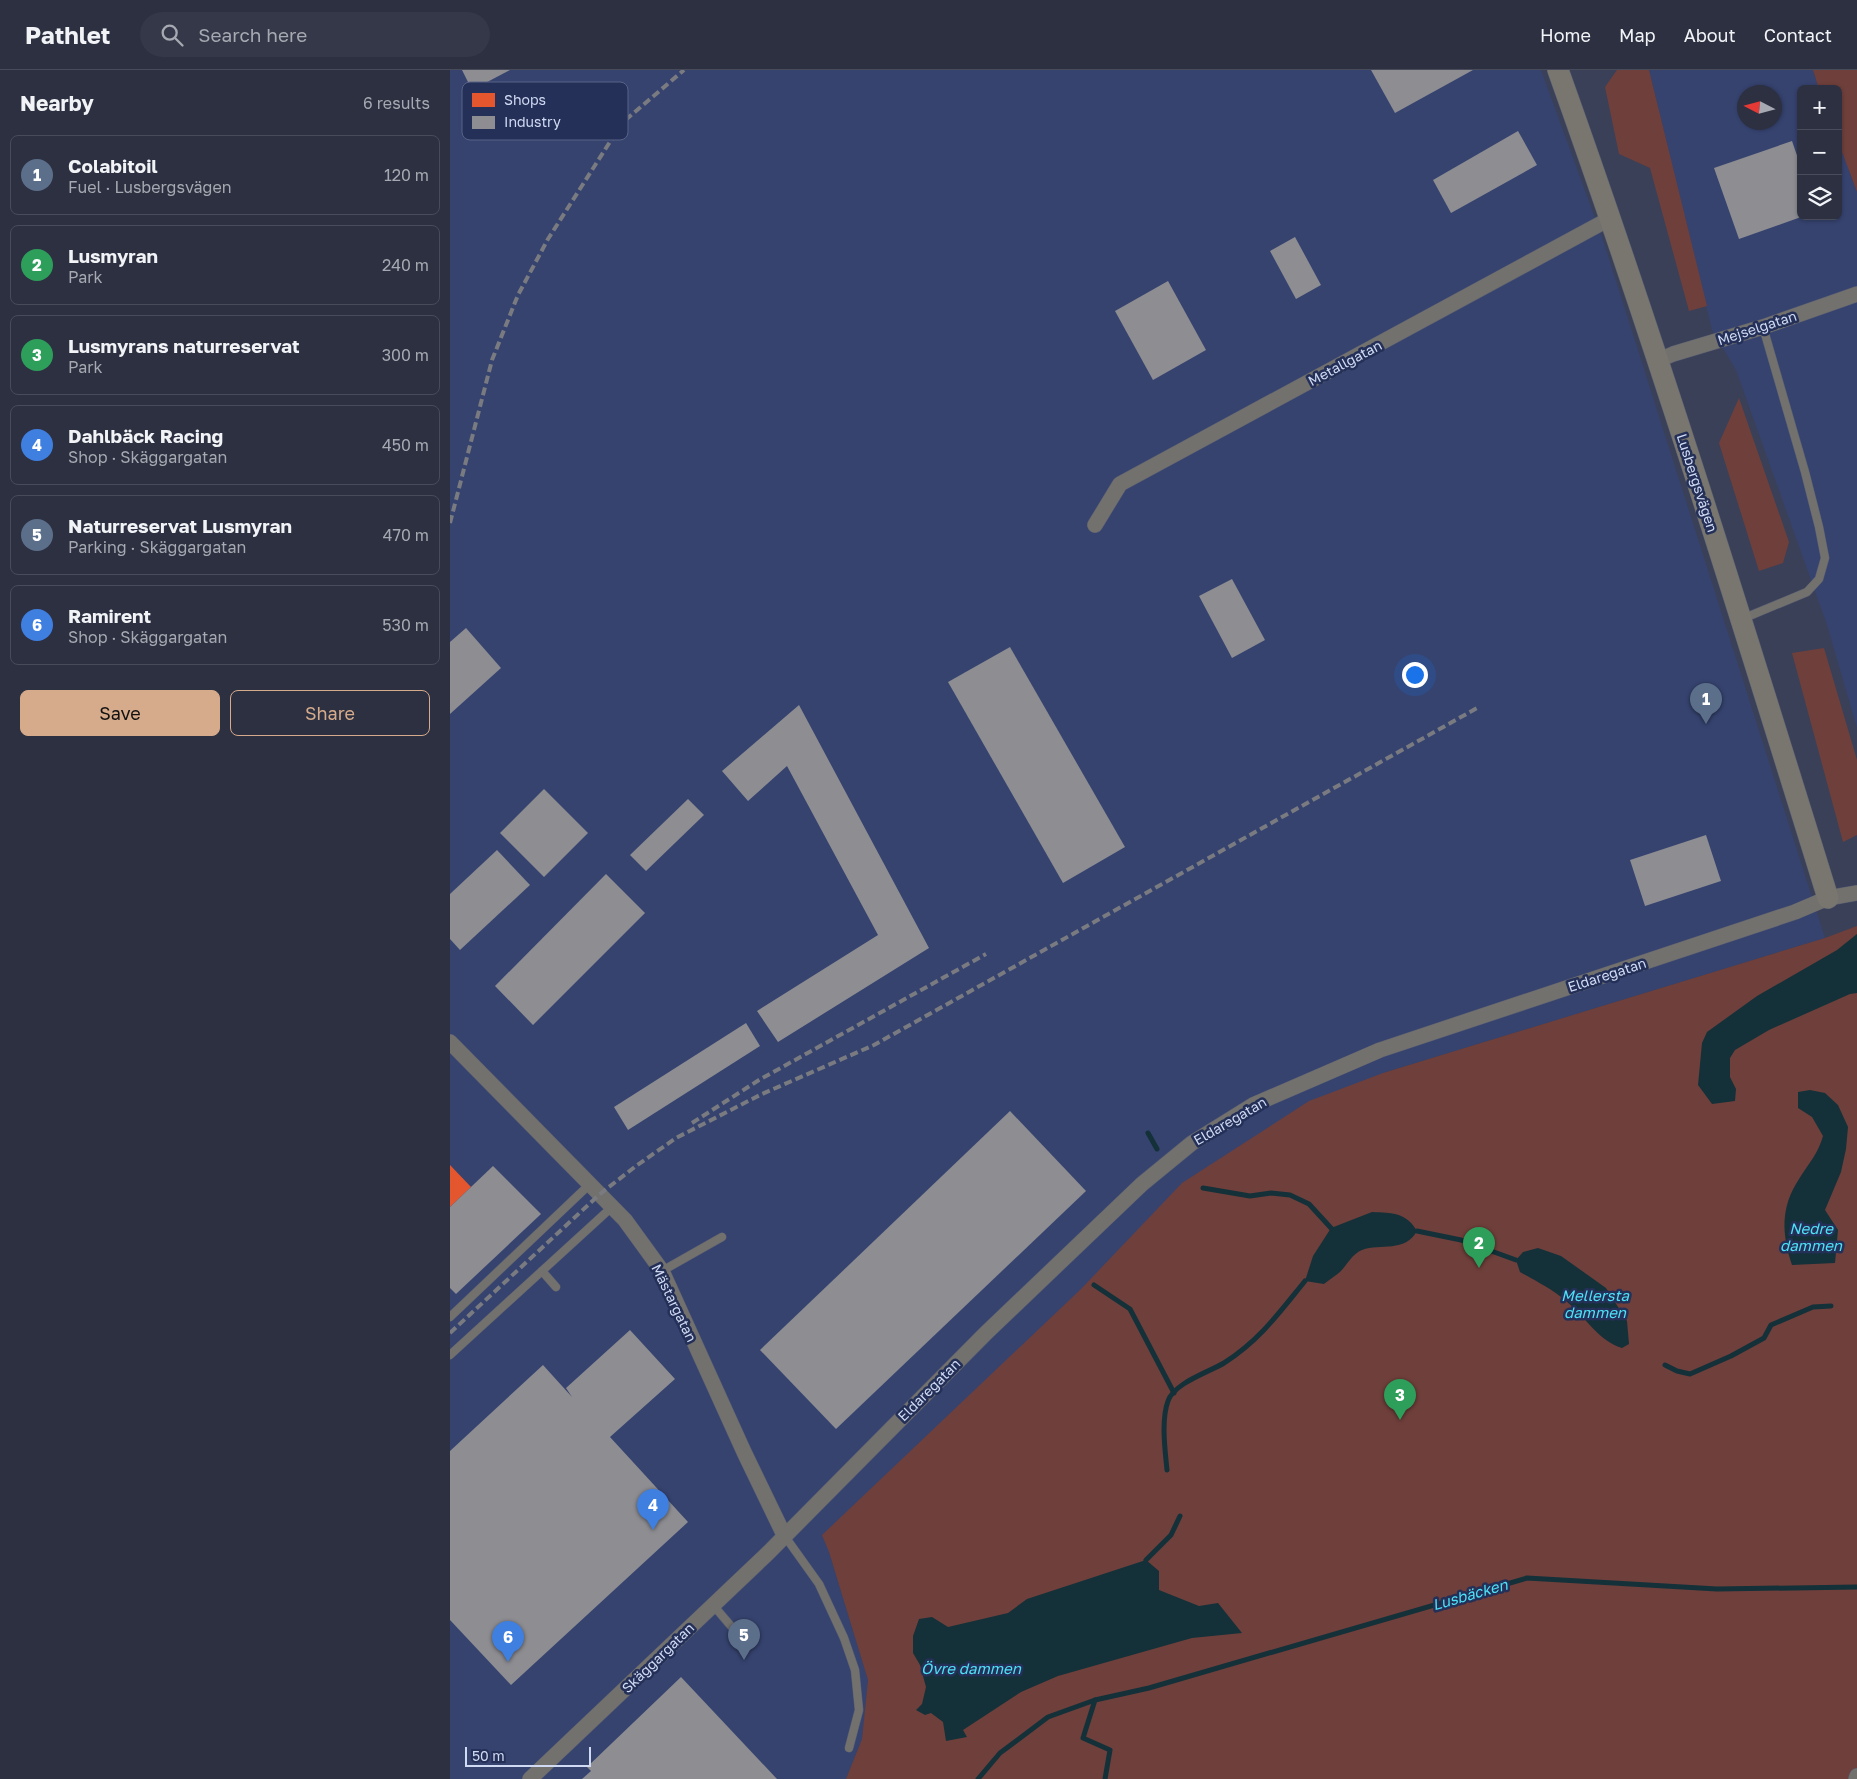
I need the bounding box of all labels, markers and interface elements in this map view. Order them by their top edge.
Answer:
search box [140,12,490,57]
text: Pathlet [25,20,110,49]
icon: search [158,21,186,49]
text: Search here [198,23,307,46]
text: Home [1540,24,1591,46]
text: Map [1619,24,1656,46]
text: About [1684,24,1736,46]
text: Contact [1764,24,1832,46]
legend [462,82,628,140]
north arrow [1737,85,1782,130]
map controls [1797,85,1842,220]
button: + [1797,85,1842,130]
text: Nearby [20,90,94,116]
text: Shops [504,91,546,108]
text: 6 results [363,93,430,113]
text: Industry [504,113,561,130]
button: − [1797,130,1842,175]
text: Colabitoil [68,154,158,177]
text: 1 [33,165,41,185]
text: 120 m [384,165,429,185]
button: layers [1797,175,1842,220]
text: Fuel · Lusbergsvägen [68,177,232,197]
text: Lusmyran [68,244,158,267]
text: 2 [32,255,42,275]
text: 240 m [382,255,429,275]
text: Park [68,267,103,287]
street label: Mejselgatan [1715,307,1799,348]
text: Lusmyrans naturreservat [68,334,300,357]
street label: Metallgatan [1305,336,1385,389]
text: 3 [32,345,42,365]
text: 300 m [382,345,429,365]
text: Park [68,357,103,377]
text: Dahlbäck Racing [68,424,223,447]
street label: Lusbergsvägen [1674,431,1721,534]
text: 4 [32,435,42,455]
text: 450 m [382,435,429,455]
text: Shop · Skäggargatan [68,447,227,467]
text: Naturreservat Lusmyran [68,514,292,537]
text: 5 [32,525,42,545]
text: 470 m [383,525,429,545]
text: Parking · Skäggargatan [68,537,246,557]
text: Ramirent [68,604,151,627]
text: 6 [32,615,42,635]
text: 530 m [382,615,429,635]
text: Shop · Skäggargatan [68,627,227,647]
your location [1402,662,1428,688]
pin: 1 [1690,683,1722,724]
button: Save [20,690,220,736]
button: Share [230,690,430,736]
street label: Eldaregatan [1566,954,1648,995]
street label: Eldaregatan [1190,1093,1269,1148]
water label: Nedre dammen [1780,1219,1843,1254]
pin: 2 [1463,1227,1495,1268]
street label: Mästargatan [648,1261,701,1345]
water label: Mellersta dammen [1561,1286,1630,1321]
street label: Eldaregatan [894,1355,963,1424]
pin: 3 [1384,1379,1416,1420]
pin: 4 [637,1489,669,1530]
water label: Lusbäcken [1430,1575,1510,1613]
street label: Skäggargatan [618,1619,697,1696]
pin: 5 [728,1619,760,1660]
pin: 6 [492,1621,524,1662]
water label: Övre dammen [921,1659,1022,1677]
scale bar [465,1744,591,1767]
text: 50 m [472,1747,505,1764]

